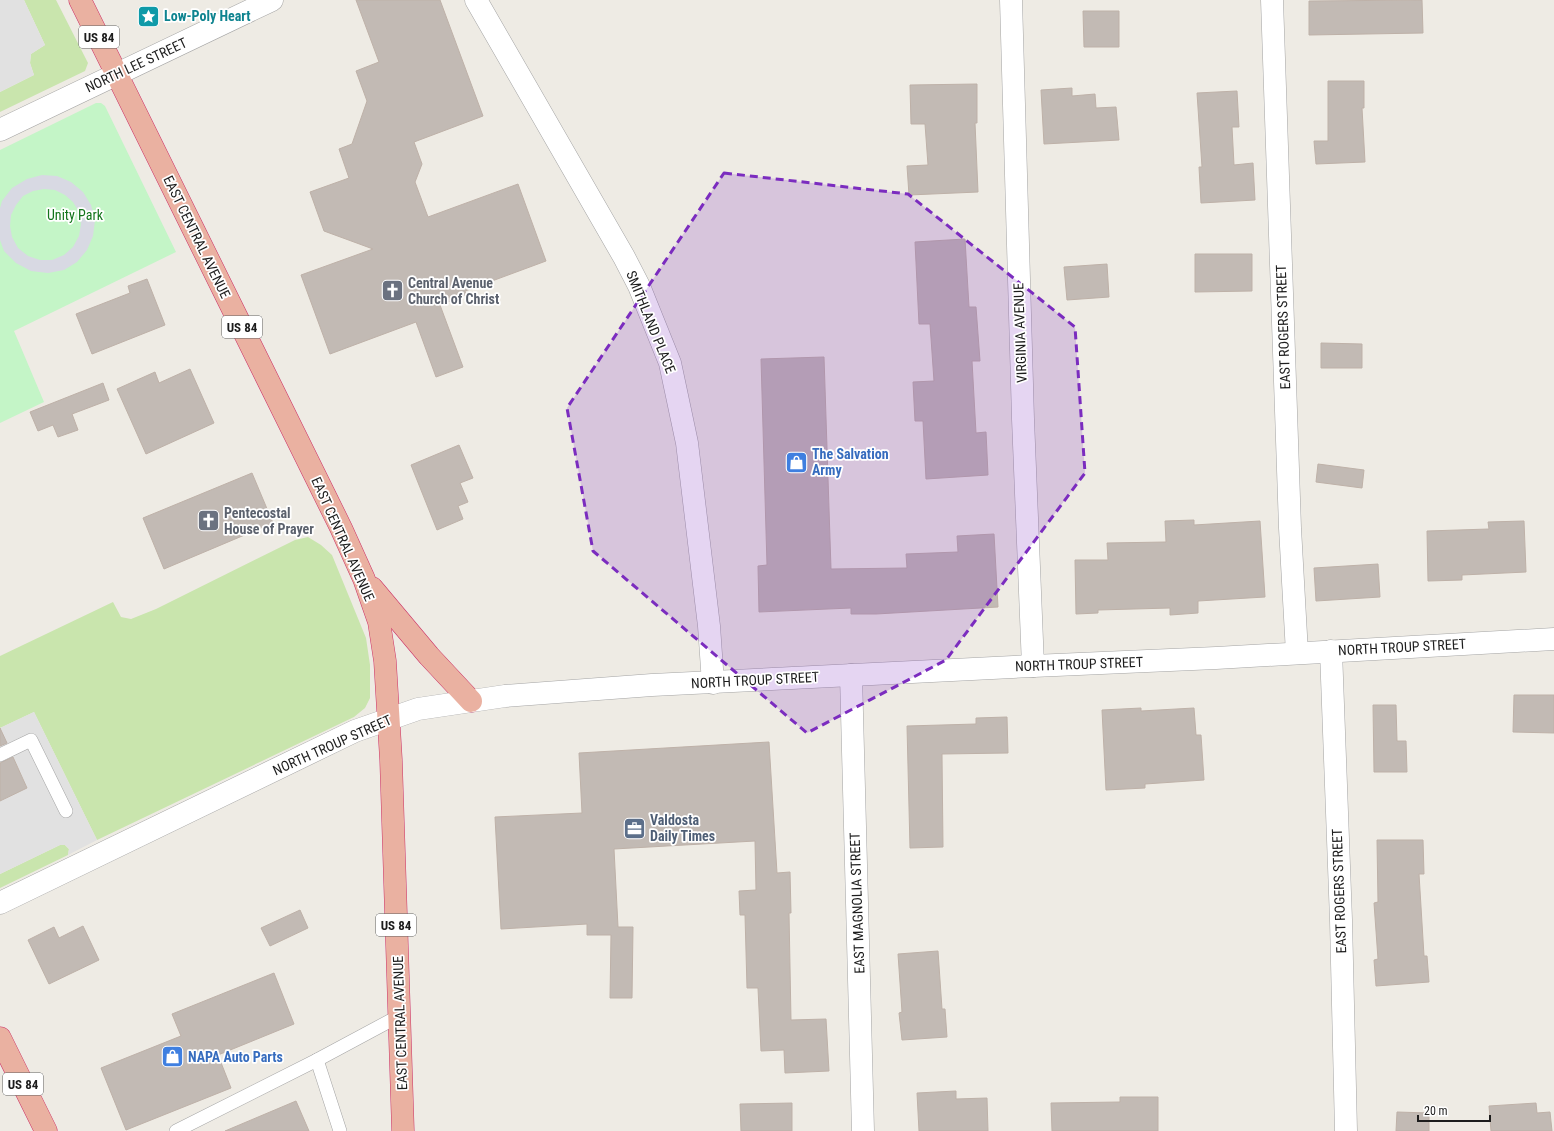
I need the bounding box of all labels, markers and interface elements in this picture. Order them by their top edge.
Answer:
place icon: Low-Poly Heart [136,3,162,29]
place label: Low-Poly Heart [164,8,251,24]
road number: US 84 [79,26,119,48]
street label: NORTH LEE STREET [83,34,189,96]
street label: EAST CENTRAL AVENUE [160,173,234,301]
park label: Unity Park [47,207,104,223]
street label: EAST ROGERS STREET [1273,264,1293,390]
street label: SMITHLAND PLACE [623,268,679,376]
place label: Central Avenue Church of Christ [408,275,499,307]
church icon: Central Avenue Church of Christ [379,278,405,304]
street label: VIRGINIA AVENUE [1010,283,1030,383]
road number: US 84 [222,316,262,338]
place label: The Salvation Army [812,446,889,478]
shop icon: The Salvation Army [783,449,809,475]
street label: EAST CENTRAL AVENUE [308,474,378,604]
place label: Pentecostal House of Prayer [224,505,314,537]
church icon: Pentecostal House of Prayer [195,508,221,534]
street label: NORTH TROUP STREET [1338,636,1466,658]
street label: NORTH TROUP STREET [1015,654,1143,674]
street label: NORTH TROUP STREET [691,669,819,691]
street label: NORTH TROUP STREET [270,712,394,778]
place label: Valdosta Daily Times [650,812,715,844]
office icon: Valdosta Daily Times [622,815,648,841]
street label: EAST ROGERS STREET [1329,828,1349,954]
street label: EAST MAGNOLIA STREET [847,832,867,974]
road number: US 84 [376,914,416,936]
street label: EAST CENTRAL AVENUE [390,956,410,1090]
shop icon: NAPA Auto Parts [160,1044,186,1070]
place label: NAPA Auto Parts [188,1049,283,1065]
road number: US 84 [3,1073,43,1095]
scale bar [1418,1097,1490,1123]
text: 20 m [1424,1104,1448,1118]

